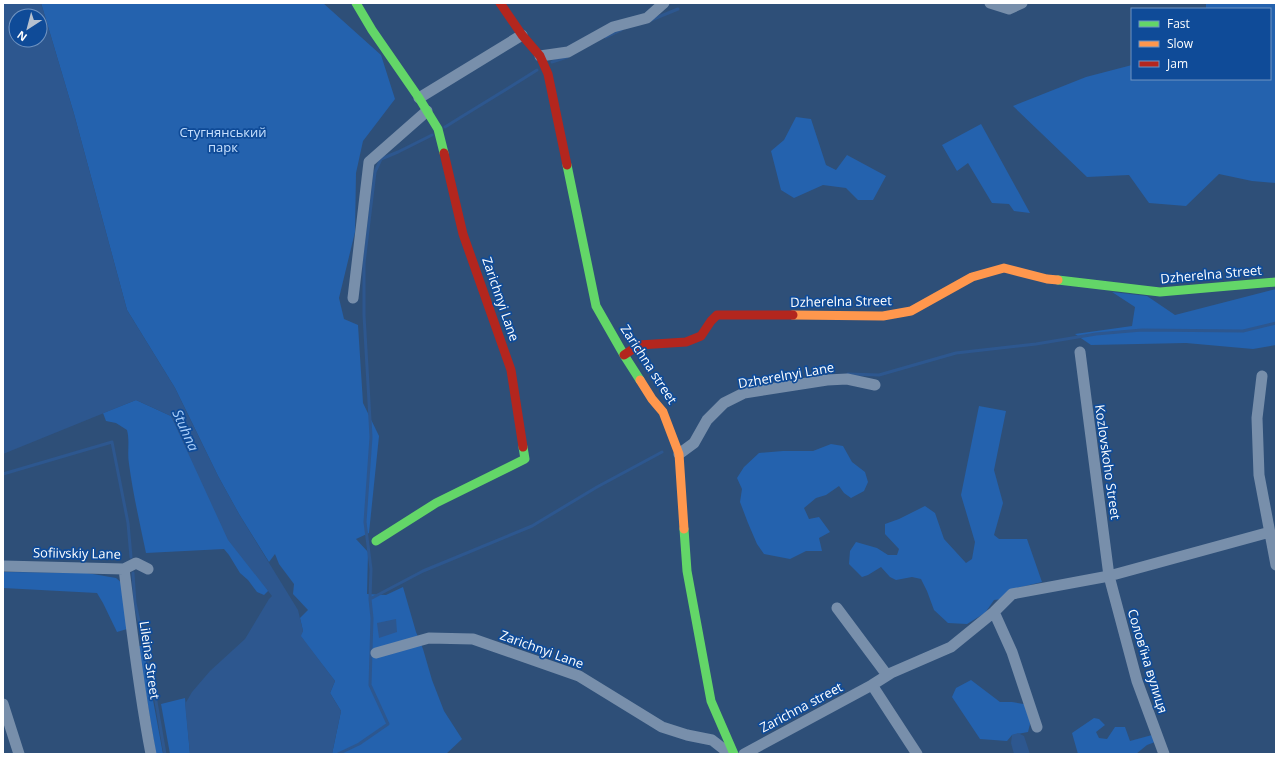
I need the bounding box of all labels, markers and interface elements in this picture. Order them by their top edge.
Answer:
north arrow [8,8,48,48]
legend [1131,8,1271,80]
text: Fast [1167,15,1190,32]
text: N [14,28,30,45]
text: Slow [1167,35,1194,52]
text: Jam [1166,55,1188,72]
park label: Стугнянський парк [179,123,267,156]
street label: Zarichnyi Lane [478,255,524,343]
street label: Dzherelna Street [1160,261,1263,287]
street label: Dzherelna Street [790,291,892,311]
street label: Zarichna street [617,321,682,408]
street label: Dzherelnyi Lane [737,358,835,392]
street label: Kozlovskoho Street [1091,403,1125,521]
water label: Stuhna [168,406,204,454]
street label: Sofiivskiy Lane [33,543,121,563]
street label: Соловʼїна вулиця [1124,607,1172,715]
street label: Lileina Street [136,620,164,701]
street label: Zarichnyi Lane [498,626,586,672]
street label: Zarichna street [756,677,846,736]

